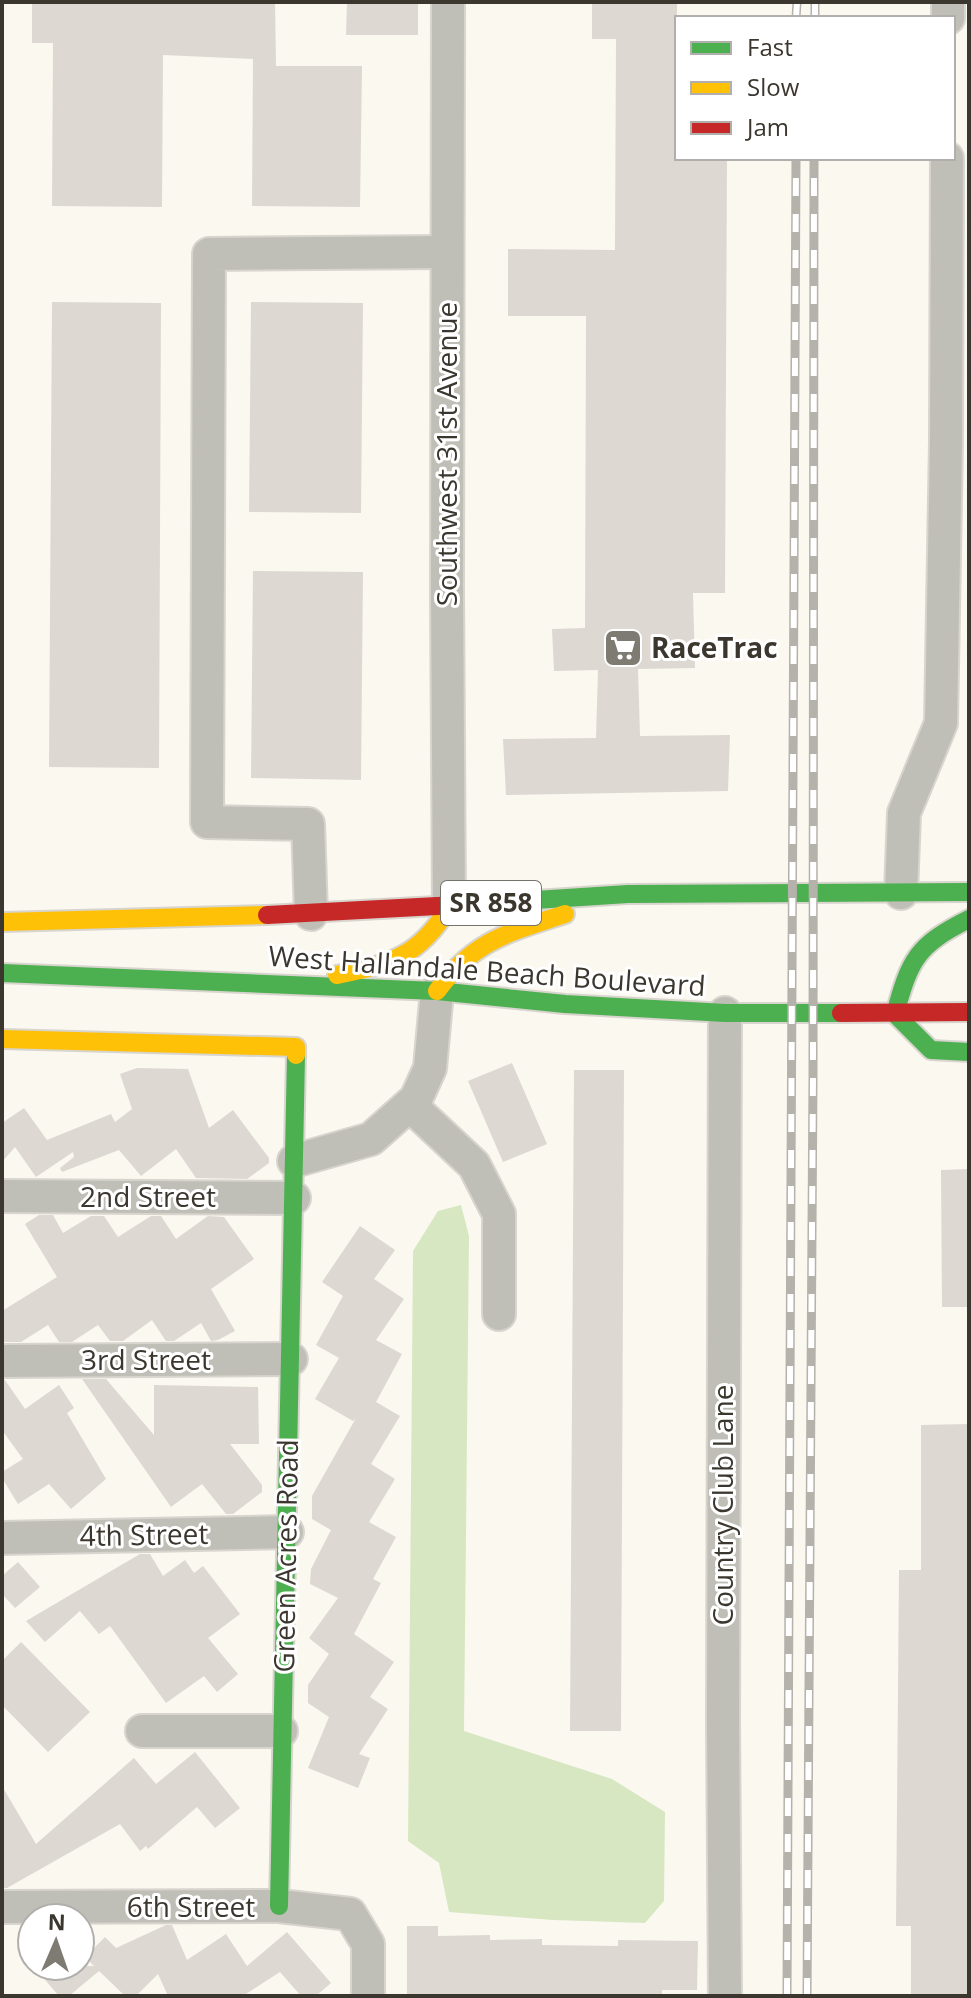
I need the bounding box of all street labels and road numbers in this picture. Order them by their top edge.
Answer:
street label: Southwest 31st Avenue [427,302,465,606]
road number: SR 858 [441,881,541,925]
street label: West Hallandale Beach Boulevard [267,936,707,1004]
street label: 2nd Street [80,1177,216,1215]
street label: 3rd Street [81,1340,211,1378]
street label: Country Club Lane [703,1385,741,1625]
street label: Green Acres Road [264,1439,306,1673]
street label: 4th Street [79,1514,209,1554]
street label: 6th Street [127,1887,255,1925]

